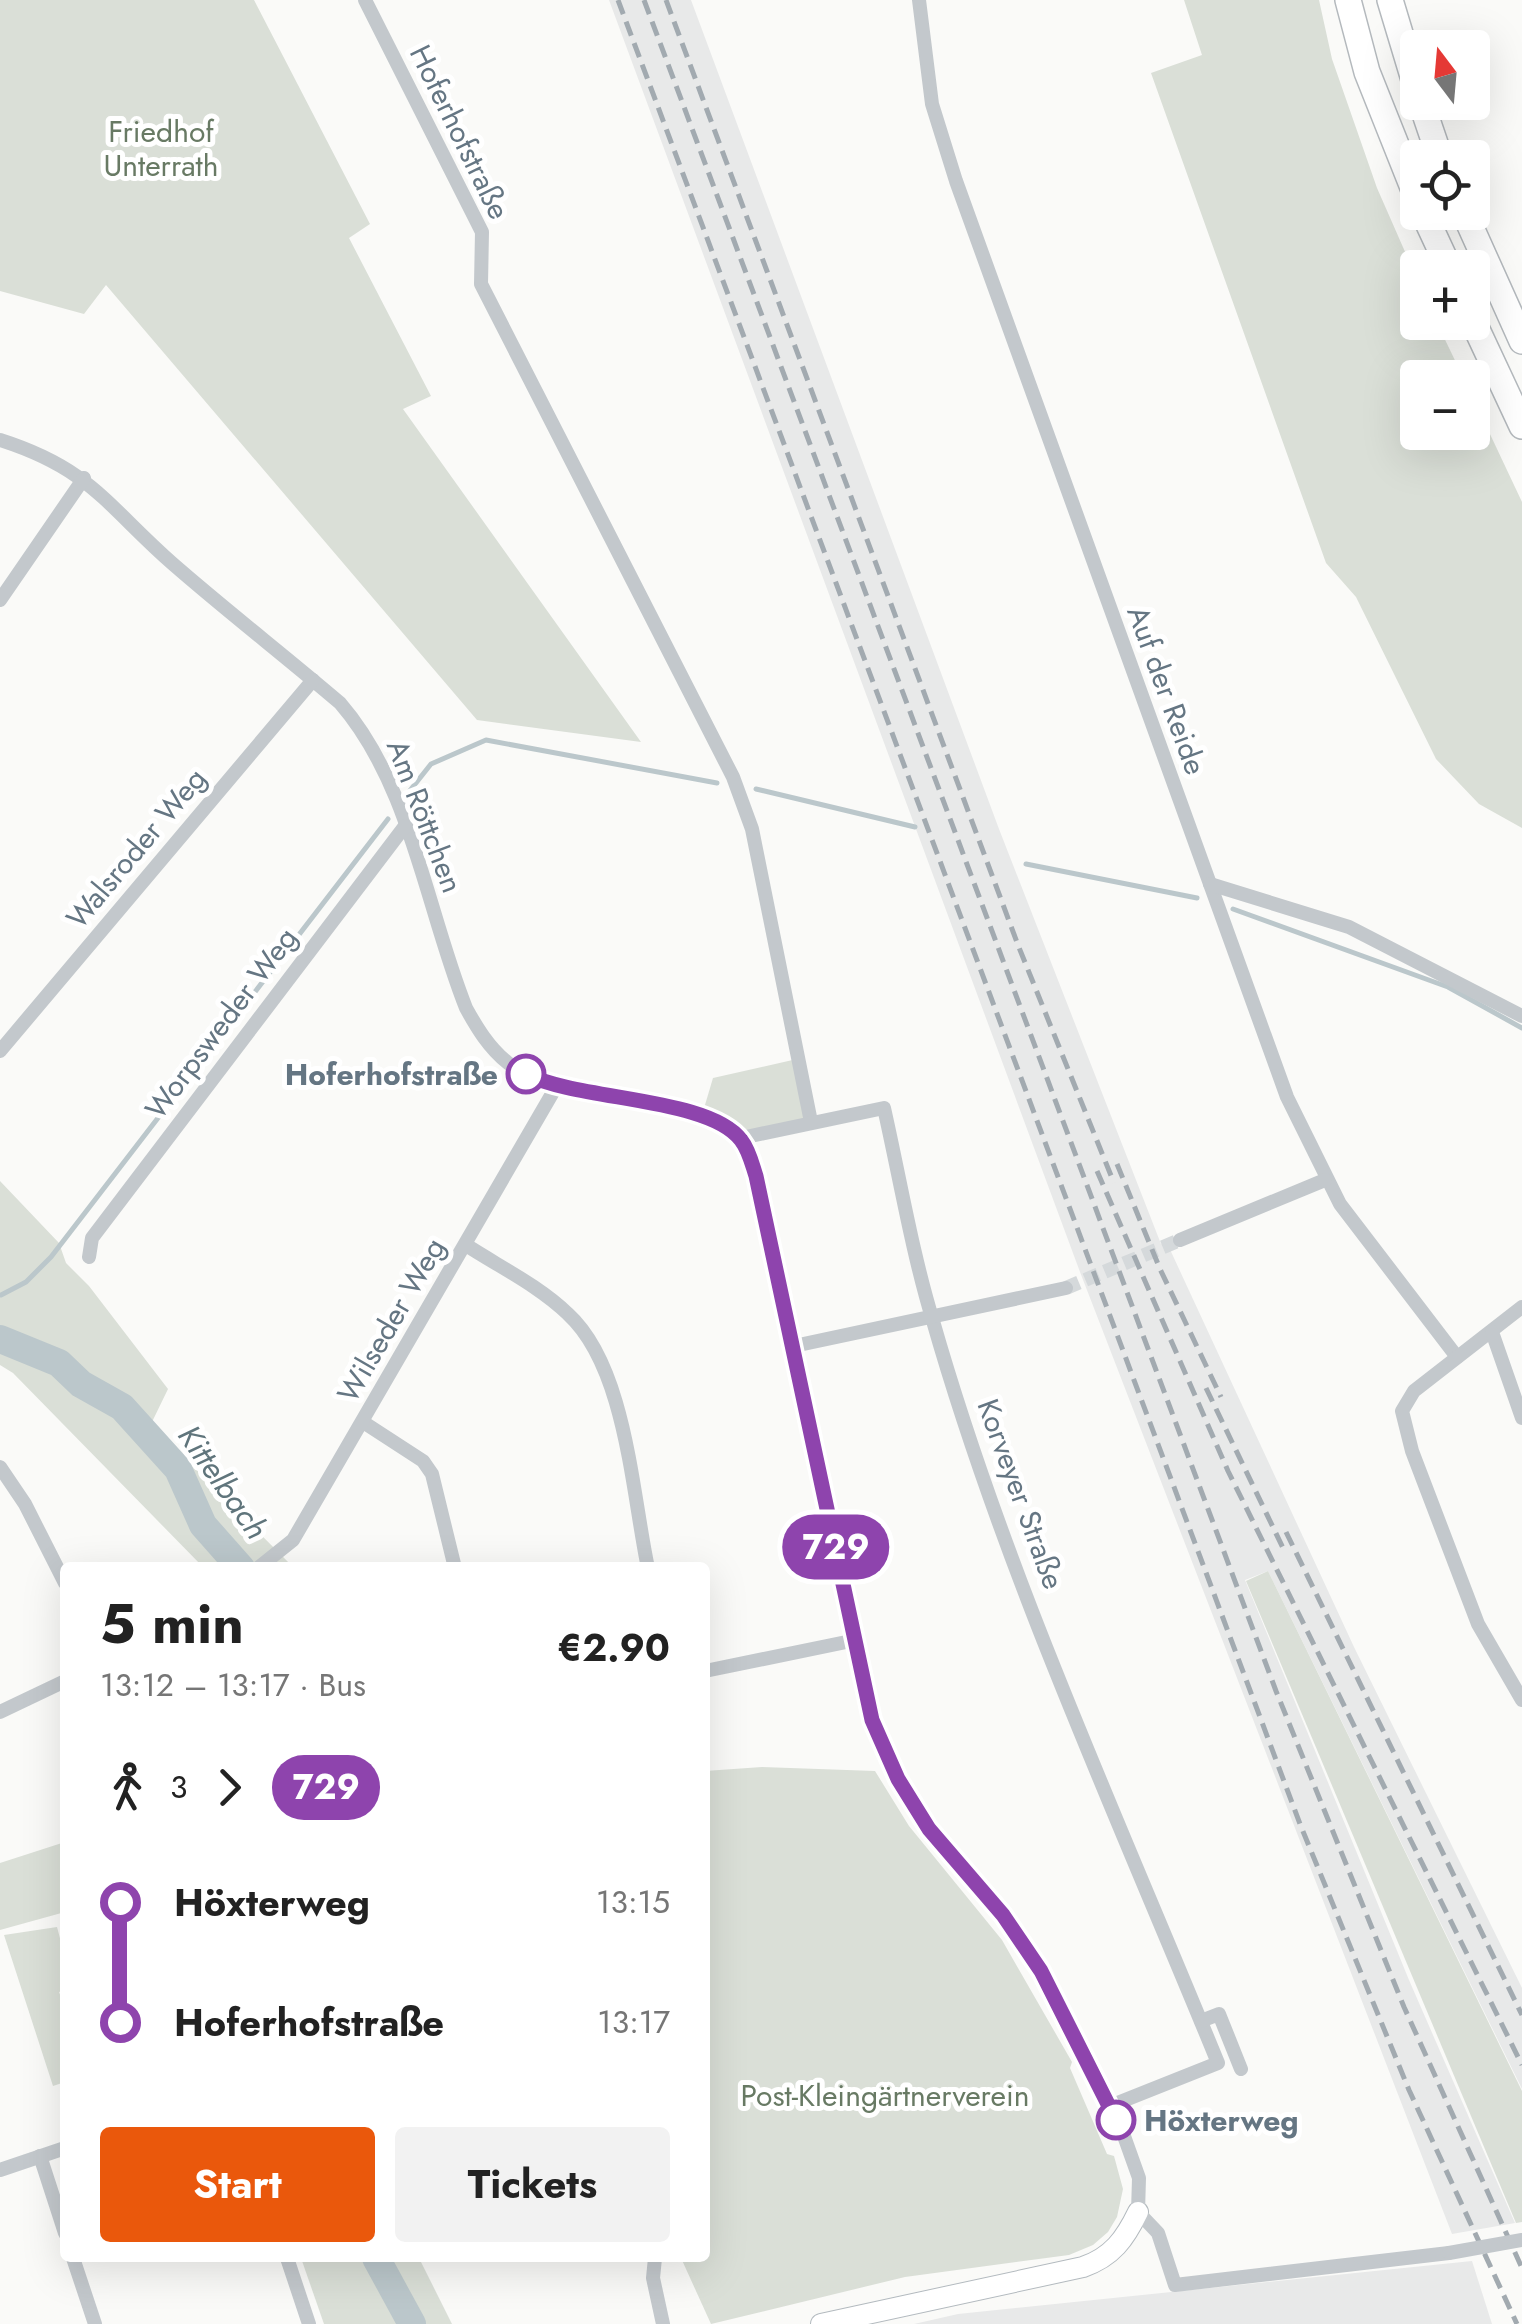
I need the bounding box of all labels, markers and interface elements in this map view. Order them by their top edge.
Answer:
north arrow [1400,30,1490,120]
map controls [1400,30,1490,450]
street label: Hoferhofstraße [399,38,521,226]
park label: Friedhof Unterrath [103,110,219,187]
button: locate [1400,140,1490,230]
button: + [1400,250,1490,340]
button: − [1400,360,1490,450]
street label: Auf der Reide [1117,599,1217,781]
street label: Am Röttchen [376,733,474,899]
street label: Walsroder Weg [56,758,216,938]
street label: Worpsweder Weg [135,918,307,1128]
place label: Hoferhofstraße [285,1053,498,1096]
marker: Hoferhofstraße [507,1055,545,1093]
street label: Wilseder Weg [326,1230,456,1410]
street label: Korveyer Straße [967,1393,1075,1595]
water label: Kittelbach [167,1415,279,1549]
line badge: 729 [778,1514,894,1580]
text: 729 [802,1522,870,1572]
text: 5 min [100,1584,244,1664]
text: €2.90 [557,1620,670,1675]
text: 13:12 – 13:17 · Bus [100,1662,366,1708]
icon: walk [100,1760,155,1815]
icon: forward [202,1760,257,1815]
text: 729 [292,1762,360,1812]
text: 3 [170,1764,187,1810]
text: Höxterweg [174,1875,370,1930]
text: 13:15 [596,1879,670,1925]
text: Hoferhofstraße [174,1995,444,2050]
text: 13:17 [597,1999,670,2045]
park label: Post-Kleingärtnerverein [741,2074,1029,2117]
place label: Höxterweg [1144,2099,1299,2142]
marker: Höxterweg [1097,2101,1135,2139]
button: Start [100,2127,375,2242]
button: Tickets [395,2127,670,2242]

